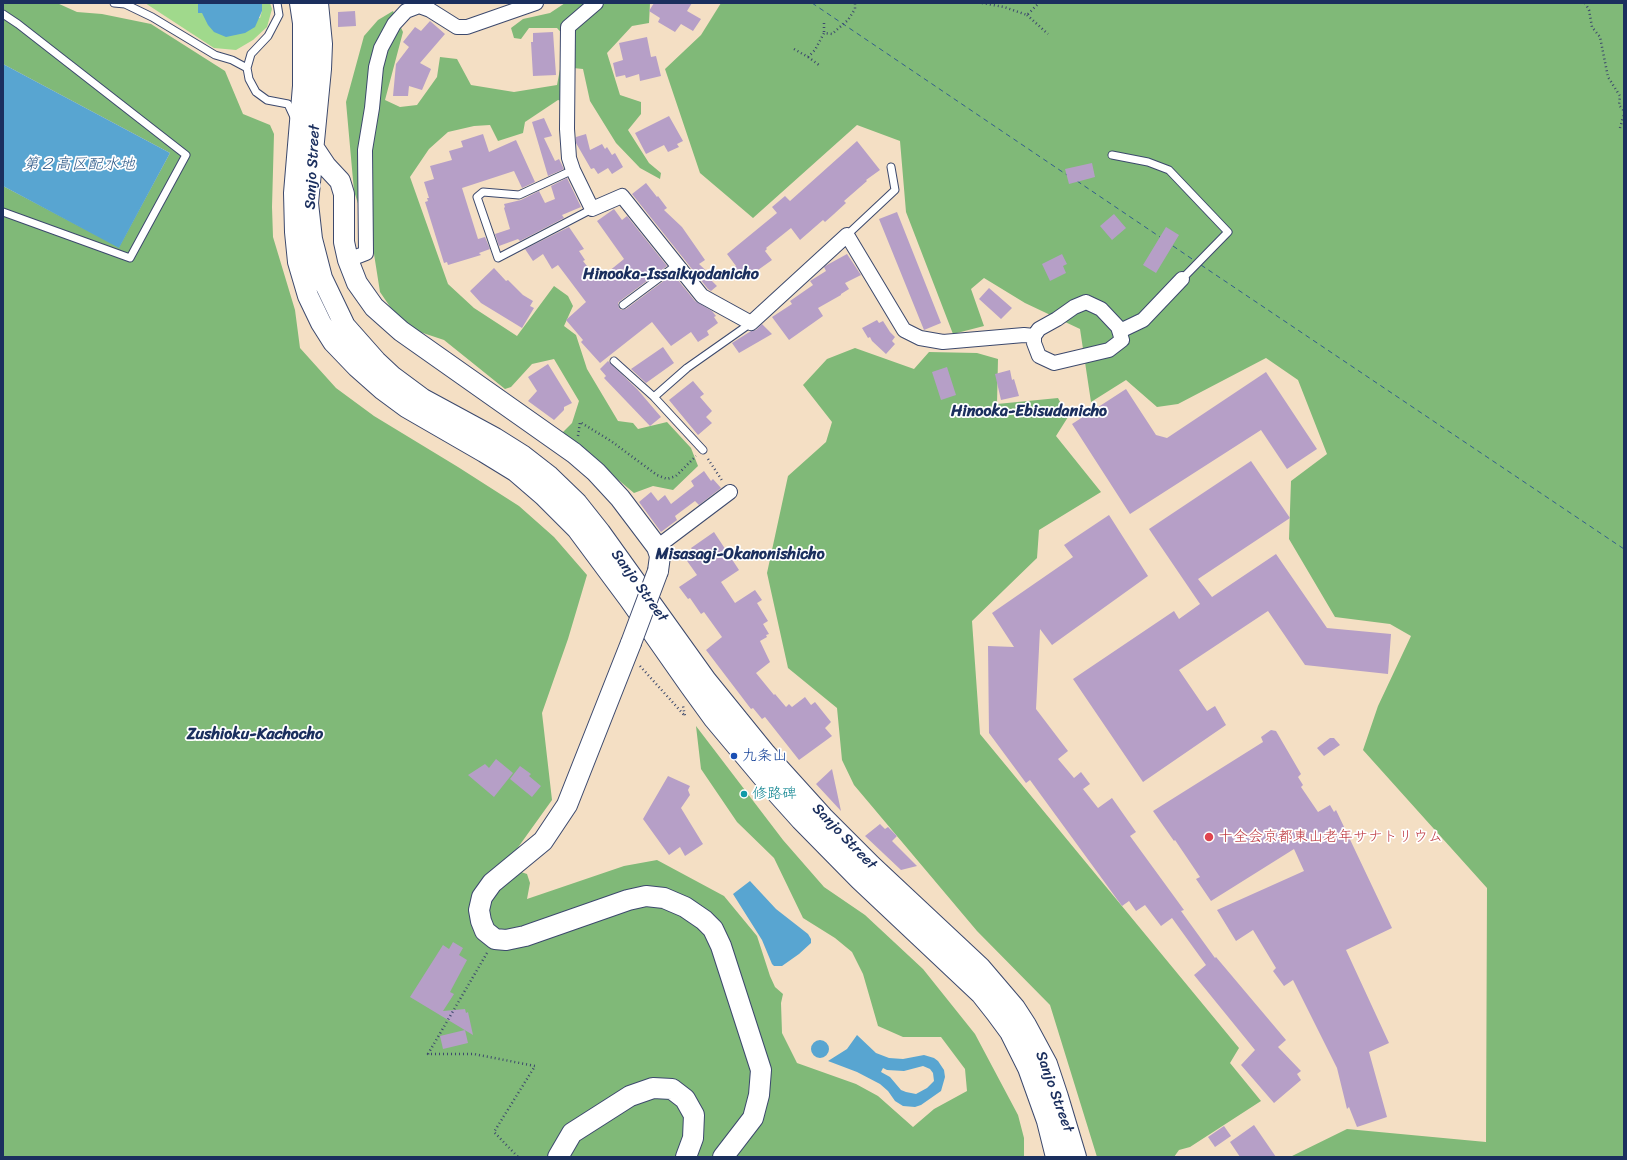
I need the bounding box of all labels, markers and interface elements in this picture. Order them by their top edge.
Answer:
street label: Sanjo Street [302,124,324,210]
water label: 第２高区配水地 [23,155,135,175]
district label: Hinooka-Issaikyodanicho [583,265,759,285]
district label: Hinooka-Ebisudanicho [951,402,1107,422]
district label: Misasagi-Okanonishicho [655,545,825,565]
street label: Sanjo Street [607,546,671,626]
district label: Zushioku-Kachocho [187,725,323,745]
place label: 九条山 [742,747,787,765]
marker: 九条山 [729,751,739,761]
place label: 修路碑 [752,785,797,803]
marker: 修路碑 [739,789,749,799]
street label: Sanjo Street [808,800,880,874]
place label: 十全会京都東山老年サナトリウム [1218,828,1443,846]
marker: 十全会京都東山老年サナトリウム [1203,831,1215,843]
street label: Sanjo Street [1031,1049,1077,1135]

